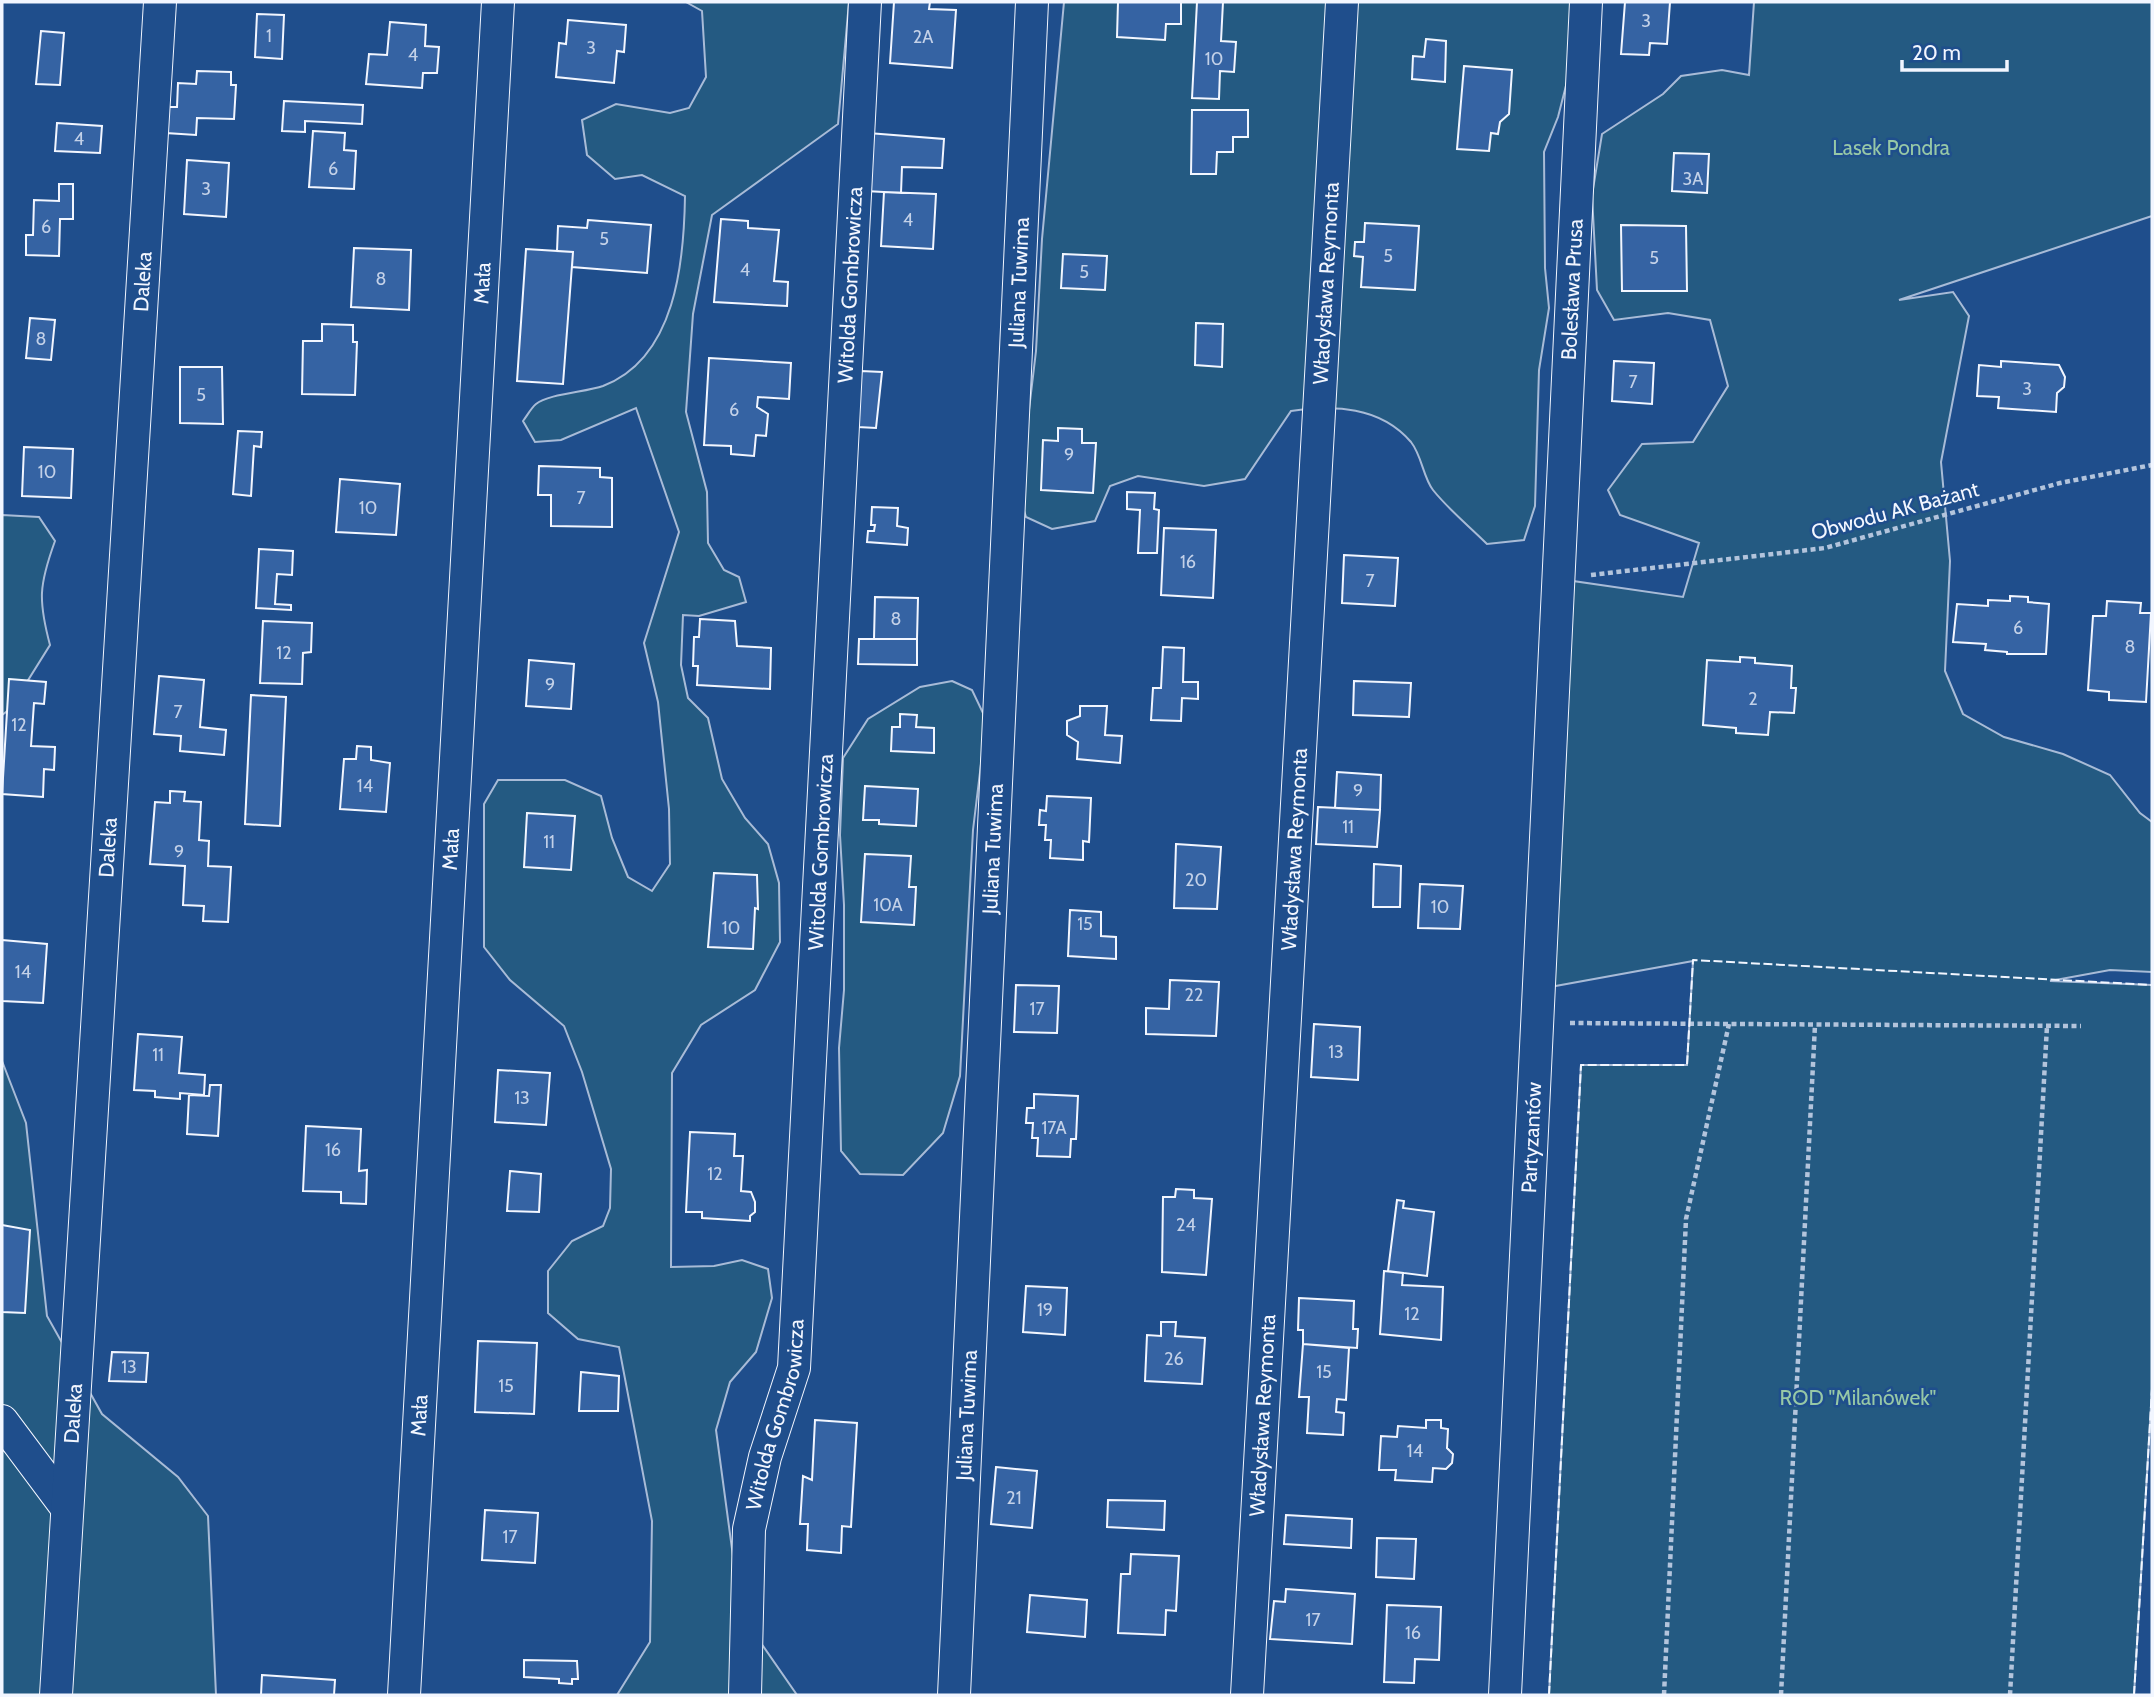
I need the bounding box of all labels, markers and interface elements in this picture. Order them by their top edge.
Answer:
house number: 3 [1641,10,1651,32]
house number: 1 [266,25,272,47]
house number: 2A [913,26,933,48]
scale bar [1902,28,2007,72]
house number: 3 [586,37,596,59]
text: 20 m [1912,40,1961,65]
house number: 4 [408,44,418,66]
house number: 10 [1205,48,1223,70]
house number: 4 [74,128,84,150]
park label: Lasek Pondra [1832,135,1950,160]
house number: 6 [328,158,338,180]
house number: 3A [1683,168,1703,190]
house number: 3 [201,178,211,200]
street label: Władysława Reymonta [1308,181,1344,385]
street label: Witolda Gombrowicza [832,186,867,384]
house number: 4 [903,209,913,231]
house number: 6 [41,216,51,238]
street label: Juliana Tuwima [1003,217,1034,349]
street label: Bolesława Prusa [1556,218,1588,361]
house number: 5 [599,228,609,250]
house number: 5 [1383,245,1393,267]
house number: 5 [1649,247,1659,269]
street label: Daleka [128,251,157,312]
house number: 4 [740,259,750,281]
street label: Mała [468,261,496,305]
house number: 5 [1079,261,1089,283]
house number: 8 [376,268,386,290]
house number: 8 [36,328,46,350]
house number: 7 [1628,371,1638,393]
house number: 3 [2022,378,2032,400]
house number: 5 [196,384,206,406]
house number: 6 [729,399,739,421]
house number: 9 [1064,444,1074,466]
house number: 10 [38,461,56,483]
street label: Obwodu AK Bażant [1808,476,1981,545]
house number: 7 [576,487,586,509]
house number: 10 [359,497,377,519]
house number: 16 [1180,551,1196,573]
house number: 7 [1365,570,1375,592]
house number: 8 [891,608,901,630]
house number: 6 [2013,617,2023,639]
house number: 8 [2125,636,2135,658]
house number: 12 [276,642,292,664]
house number: 9 [545,674,555,696]
house number: 2 [1748,688,1758,710]
house number: 7 [173,701,183,723]
house number: 12 [11,714,27,736]
street label: Władysława Reymonta [1276,747,1312,951]
street label: Witolda Gombrowicza [803,753,838,951]
house number: 14 [357,775,373,797]
house number: 9 [1353,780,1363,802]
street label: Juliana Tuwima [977,783,1008,916]
house number: 11 [1342,816,1354,838]
street label: Daleka [93,817,122,878]
street label: Mała [437,828,464,871]
house number: 11 [543,831,555,853]
house number: 9 [174,841,184,863]
house number: 20 [1185,869,1207,891]
house number: 10A [873,894,903,916]
house number: 10 [1431,896,1449,918]
house number: 15 [1077,913,1093,935]
house number: 10 [722,917,740,939]
house number: 14 [15,961,31,983]
house number: 22 [1185,984,1203,1006]
house number: 17 [1030,998,1044,1020]
house number: 13 [1328,1041,1344,1063]
house number: 11 [152,1044,164,1066]
street label: Partyzantów [1516,1081,1546,1194]
house number: 13 [514,1087,530,1109]
house number: 17A [1041,1117,1067,1139]
house number: 16 [325,1139,341,1161]
house number: 12 [707,1163,723,1185]
house number: 24 [1176,1214,1196,1236]
house number: 19 [1037,1299,1053,1321]
house number: 12 [1404,1303,1420,1325]
street label: Władysława Reymonta [1244,1313,1280,1517]
street label: Witolda Gombrowicza [741,1318,809,1513]
house number: 26 [1164,1348,1184,1370]
street label: Juliana Tuwima [951,1349,982,1482]
house number: 13 [121,1356,137,1378]
house number: 15 [1316,1361,1332,1383]
house number: 15 [498,1375,514,1397]
street label: Daleka [58,1383,87,1444]
park label: ROD "Milanówek" [1780,1385,1936,1410]
street label: Mała [405,1394,433,1437]
house number: 14 [1407,1440,1423,1462]
house number: 21 [1006,1487,1022,1509]
house number: 17 [503,1526,517,1548]
house number: 17 [1306,1609,1320,1631]
house number: 16 [1405,1622,1421,1644]

